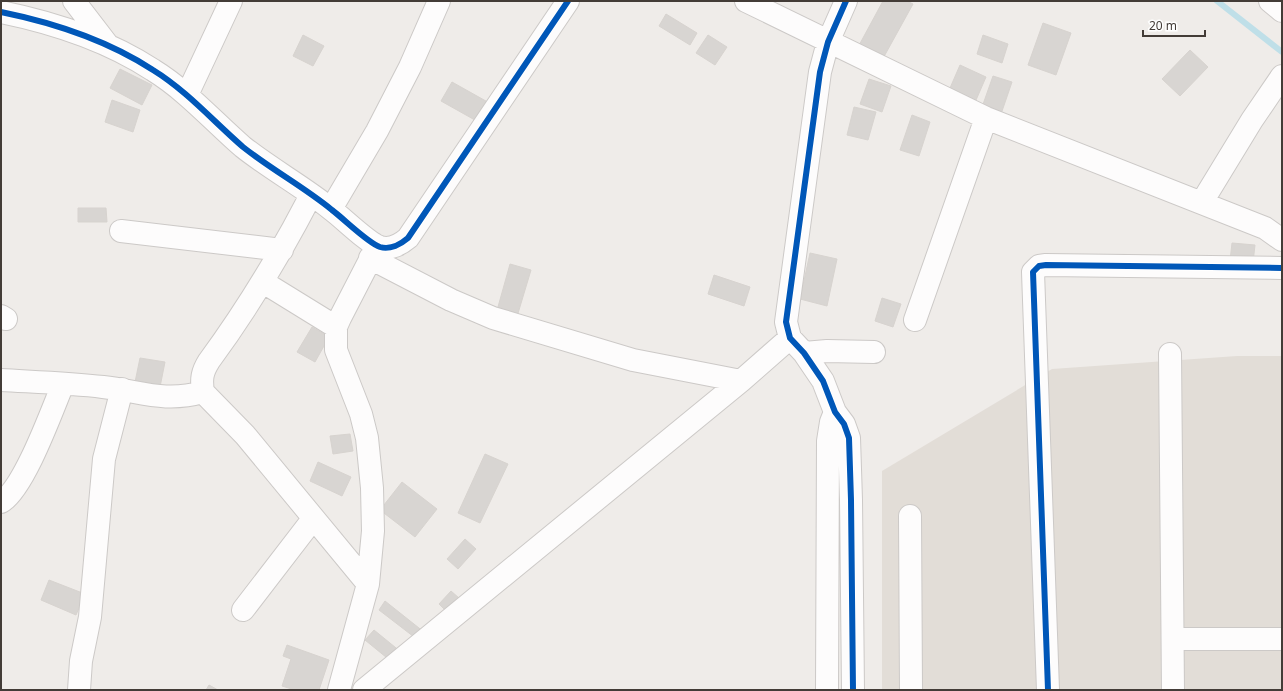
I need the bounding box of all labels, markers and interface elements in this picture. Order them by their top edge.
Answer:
scale bar [1143,12,1205,38]
text: 20 m [1149,17,1177,34]

